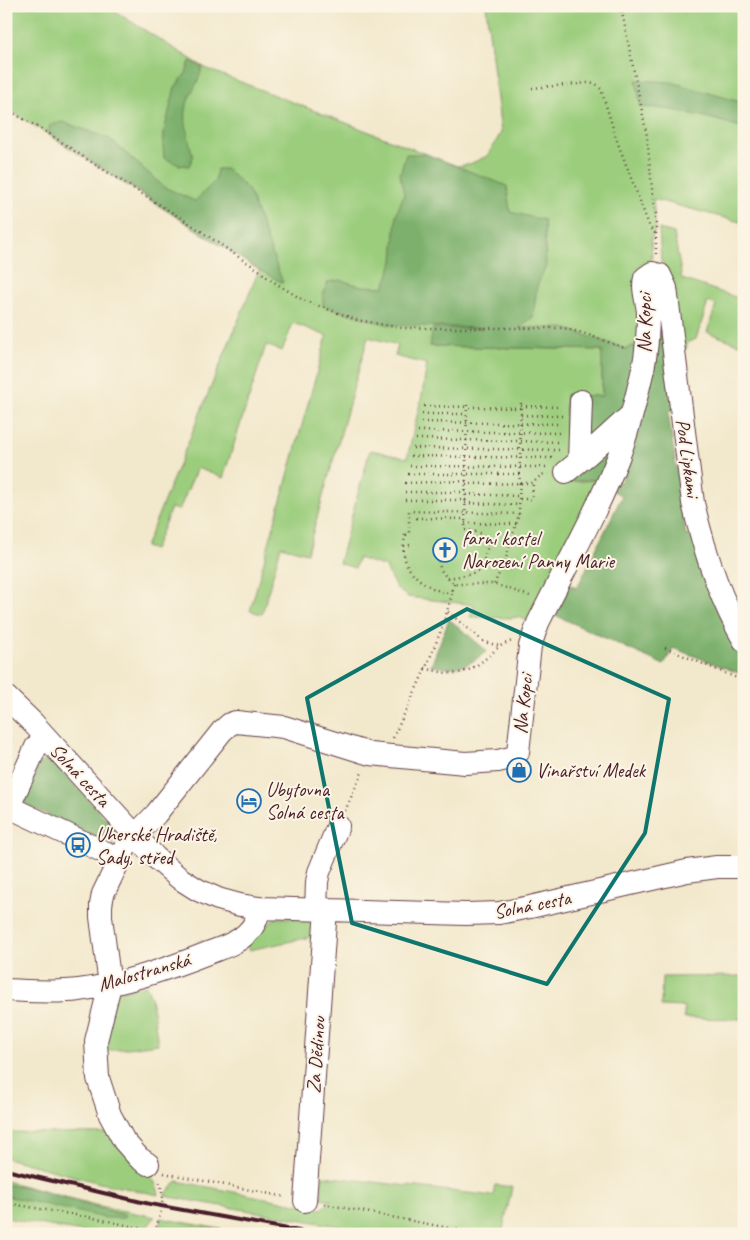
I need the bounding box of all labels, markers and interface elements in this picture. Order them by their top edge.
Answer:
street label: Na Kopci [632,291,657,353]
street label: Pod Lipkami [670,417,706,501]
place label: farní kostel Narození Panny Marie [462,526,616,574]
church icon: farní kostel Narození Panny Marie [432,537,458,563]
street label: Na Kopci [507,671,539,735]
street label: Solná cesta [44,738,117,813]
shop icon: Vinařství Medek [506,757,532,783]
place label: Vinařství Medek [536,758,647,783]
place label: Ubytovna Solná cesta [266,777,346,825]
hotel icon: Ubytovna Solná cesta [236,788,262,814]
place label: Uherské Hradiště, Sady, střed [96,822,217,870]
bus stop icon: Uherské Hradiště, Sady, střed [65,832,91,858]
street label: Solná cesta [492,885,574,925]
street label: Malostranská [95,946,195,997]
street label: Za Dědinou [301,1014,331,1094]

